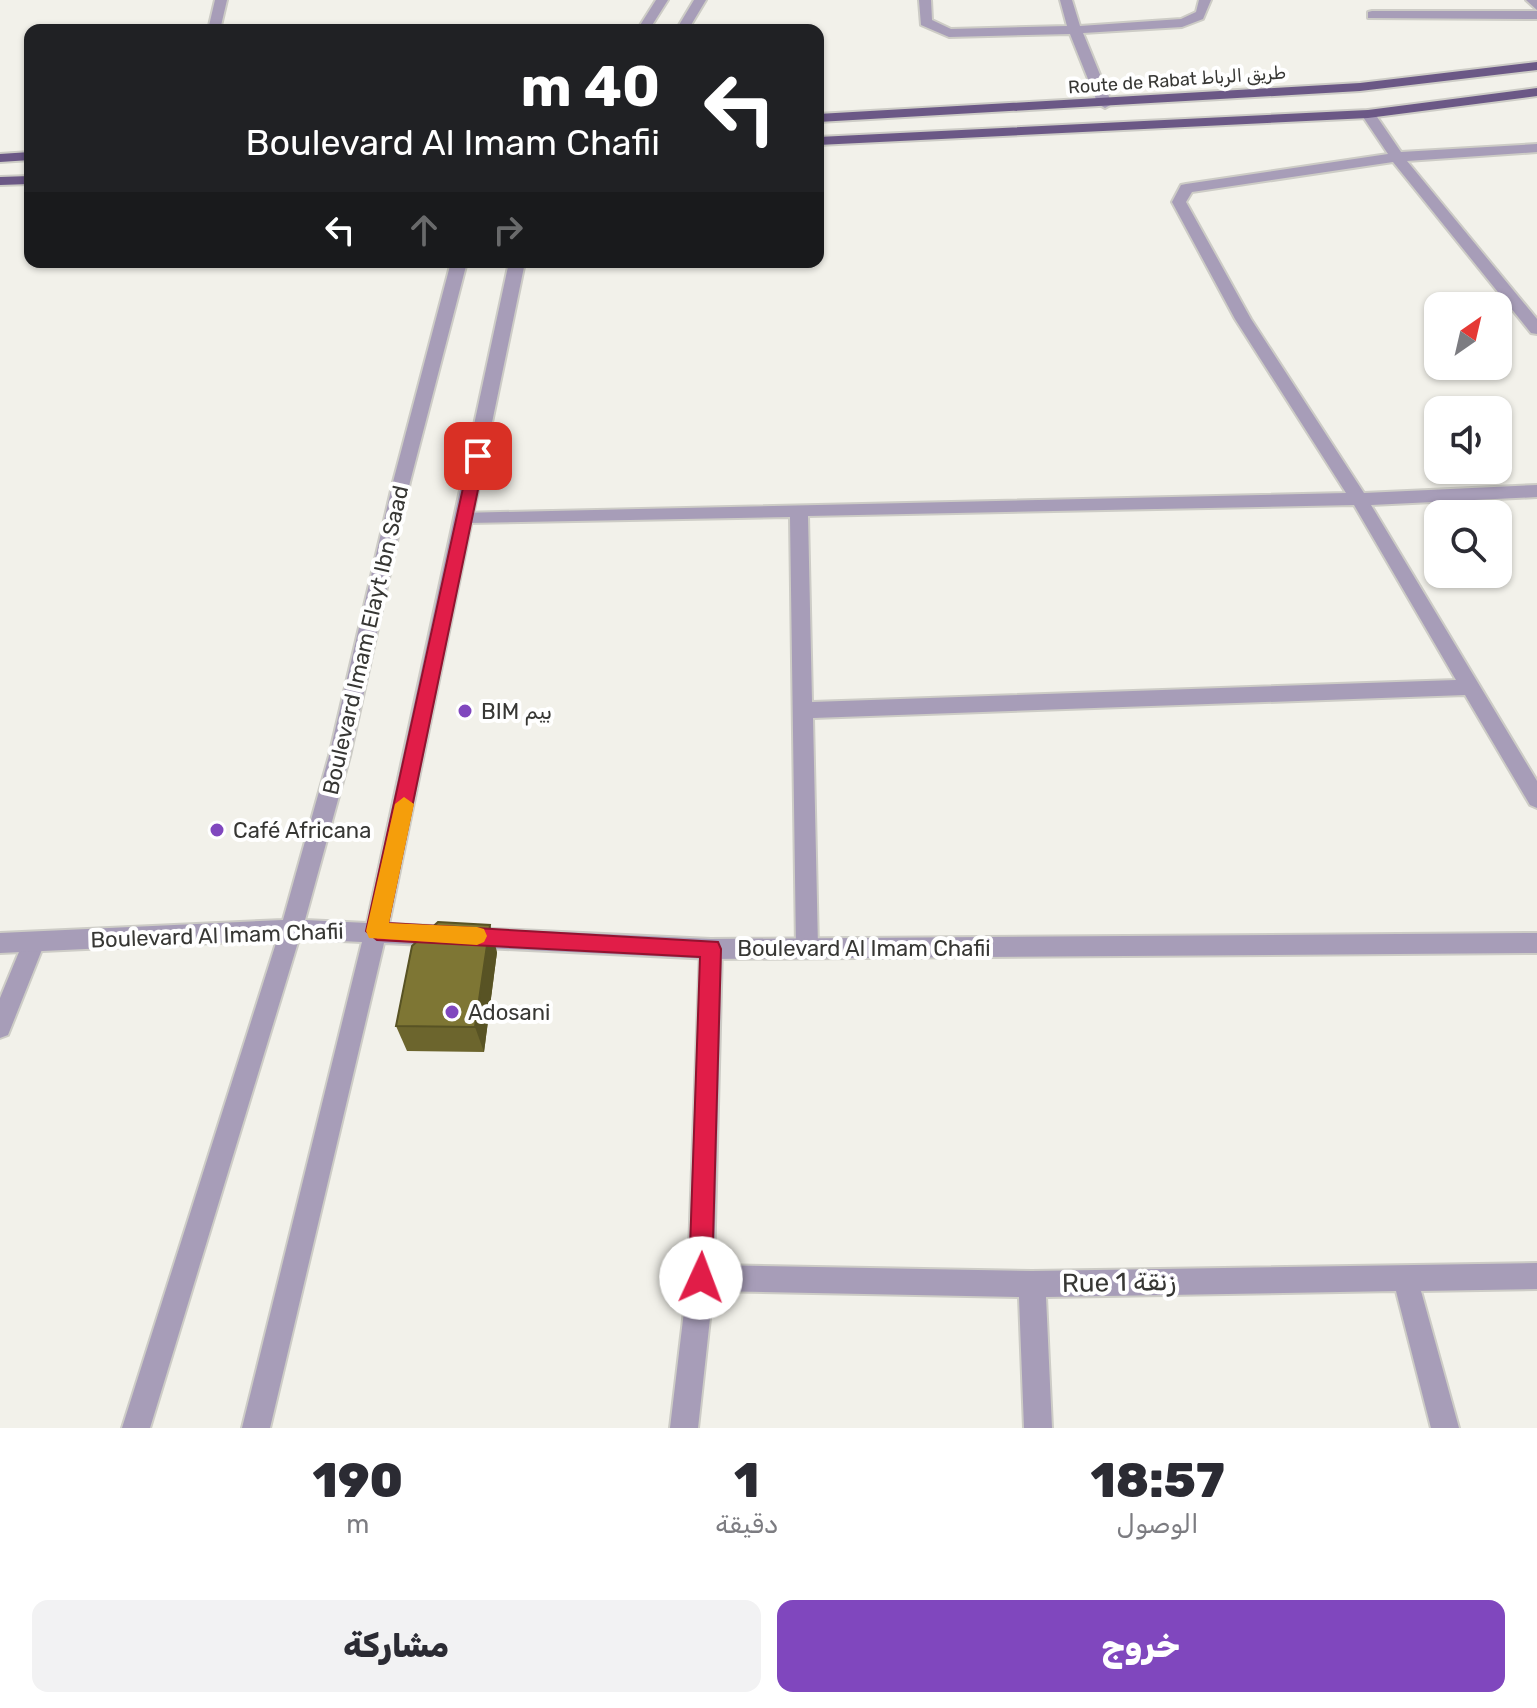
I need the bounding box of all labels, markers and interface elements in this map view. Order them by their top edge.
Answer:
text: 40 m [520,54,660,120]
icon: left [688,56,792,160]
street label: Route de Rabat طريق الرباط [1067,61,1287,99]
text: Boulevard Al Imam Chafii [245,121,660,164]
icon: left [318,208,362,252]
icon: ahead [402,208,446,252]
icon: right [486,208,530,252]
north arrow [1424,292,1512,380]
map controls [1424,292,1512,588]
button: sound [1424,396,1512,484]
pin [444,422,512,490]
icon: arrive [456,434,500,478]
street label: Boulevard Imam Elayt Ibn Saad [317,483,414,797]
button: search [1424,500,1512,588]
place label: BIM بيم [481,698,552,726]
marker: BIM بيم [456,702,474,720]
place label: Café Africana [233,817,371,844]
marker: Café Africana [208,821,226,839]
street label: Boulevard Al Imam Chafii [90,918,344,953]
street label: Boulevard Al Imam Chafii [737,935,991,962]
place label: Adosani [468,999,550,1026]
marker: Adosani [443,1003,461,1021]
position arrow [659,1236,743,1320]
street label: Rue 1 زنقة [1062,1266,1176,1299]
text: 190 [312,1452,403,1509]
text: 1 [734,1452,759,1509]
text: 18:57 [1091,1452,1225,1509]
text: m [346,1509,369,1540]
text: دقيقة [715,1509,778,1540]
text: الوصول [1117,1509,1199,1540]
button: مشاركة [32,1600,761,1692]
button: خروج [777,1600,1505,1692]

